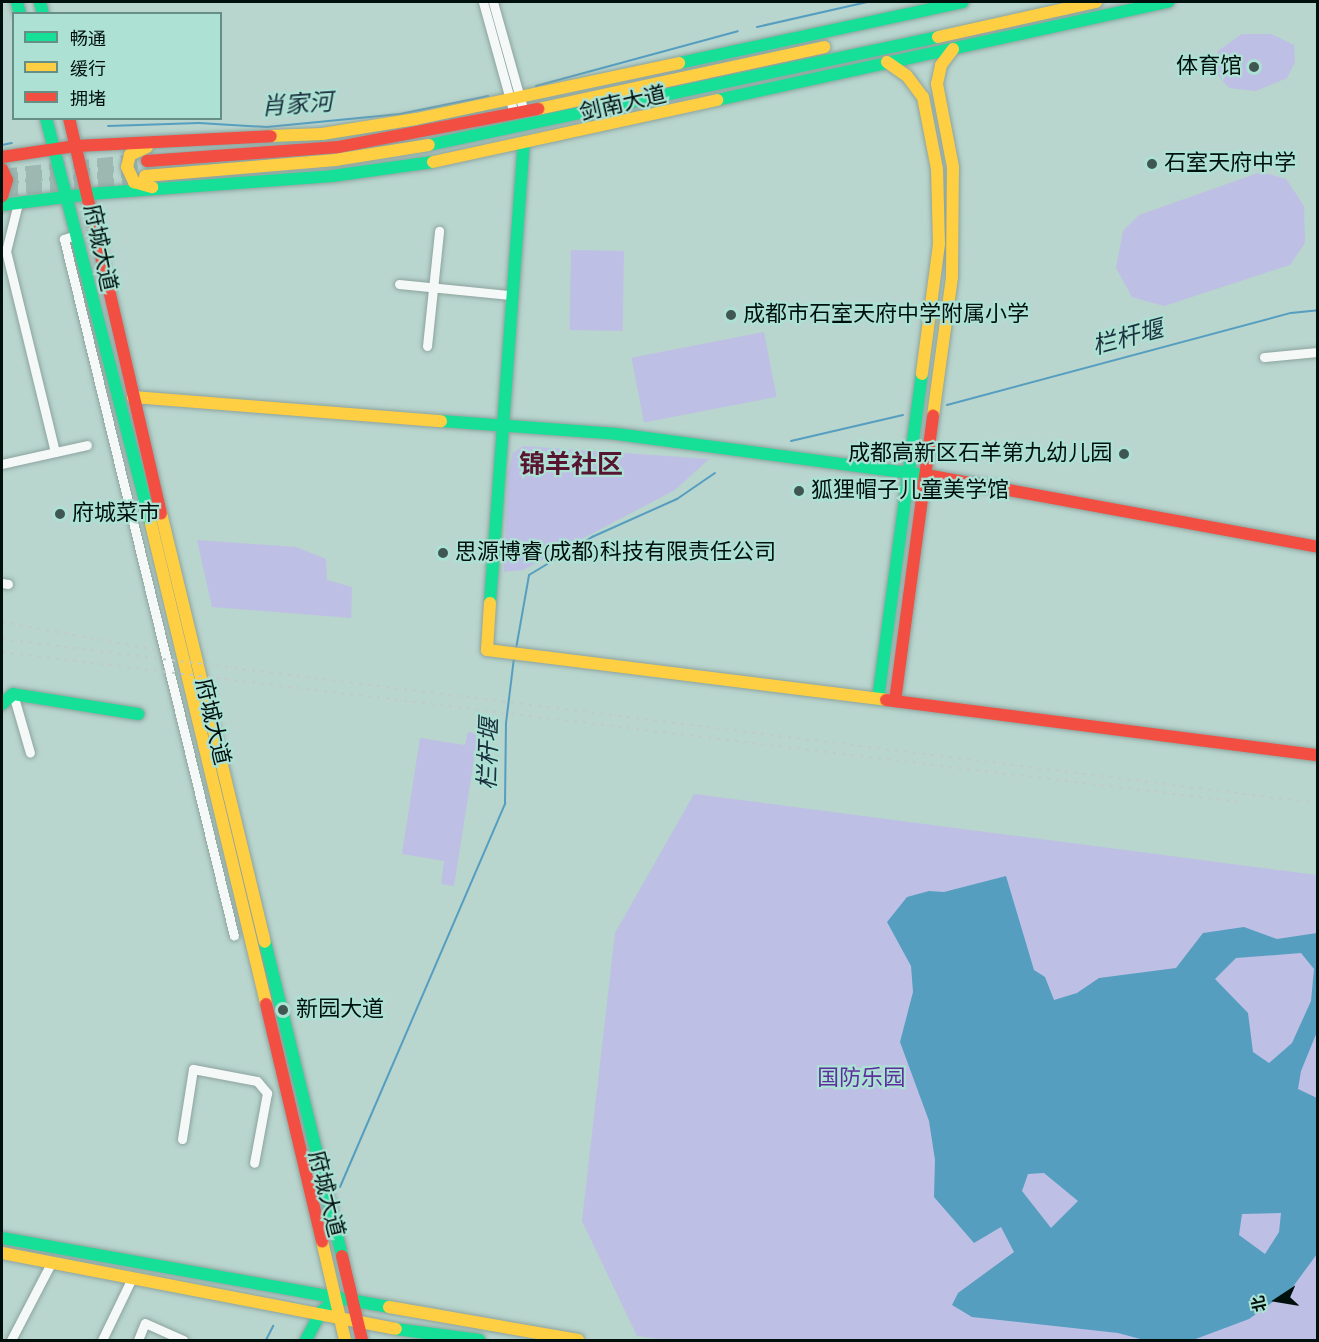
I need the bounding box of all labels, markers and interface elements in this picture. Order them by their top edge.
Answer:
legend [12,12,222,120]
text: 畅通 [70,31,106,49]
place label: 体育馆 [1176,54,1242,80]
marker: 体育馆 [1247,60,1261,74]
text: 缓行 [70,61,106,79]
street label: 剑南大道 [577,81,669,127]
water label: 肖家河 [260,89,334,123]
text: 拥堵 [70,91,106,109]
place label: 石室天府中学 [1164,151,1296,177]
marker: 石室天府中学 [1145,157,1159,171]
street label: 府城大道 [78,202,122,294]
place label: 成都市石室天府中学附属小学 [743,302,1029,328]
marker: 成都市石室天府中学附属小学 [724,308,738,322]
water label: 栏杆堰 [1089,316,1167,362]
place label: 成都高新区石羊第九幼儿园 [848,441,1112,467]
marker: 成都高新区石羊第九幼儿园 [1117,447,1131,461]
district label: 锦羊社区 [519,450,623,482]
place label: 狐狸帽子儿童美学馆 [811,478,1009,504]
marker: 狐狸帽子儿童美学馆 [792,484,806,498]
place label: 府城菜市 [72,501,160,527]
marker: 府城菜市 [53,507,67,521]
place label: 思源博睿(成都)科技有限责任公司 [455,540,776,566]
marker: 思源博睿(成都)科技有限责任公司 [436,546,450,560]
street label: 府城大道 [189,676,235,768]
water label: 栏杆堰 [474,718,506,790]
place label: 新园大道 [296,997,384,1023]
marker: 新园大道 [274,1001,292,1019]
park label: 国防乐园 [817,1066,905,1092]
street label: 府城大道 [303,1148,349,1240]
north arrow [1247,1270,1307,1330]
text: 北 [1250,1294,1269,1313]

